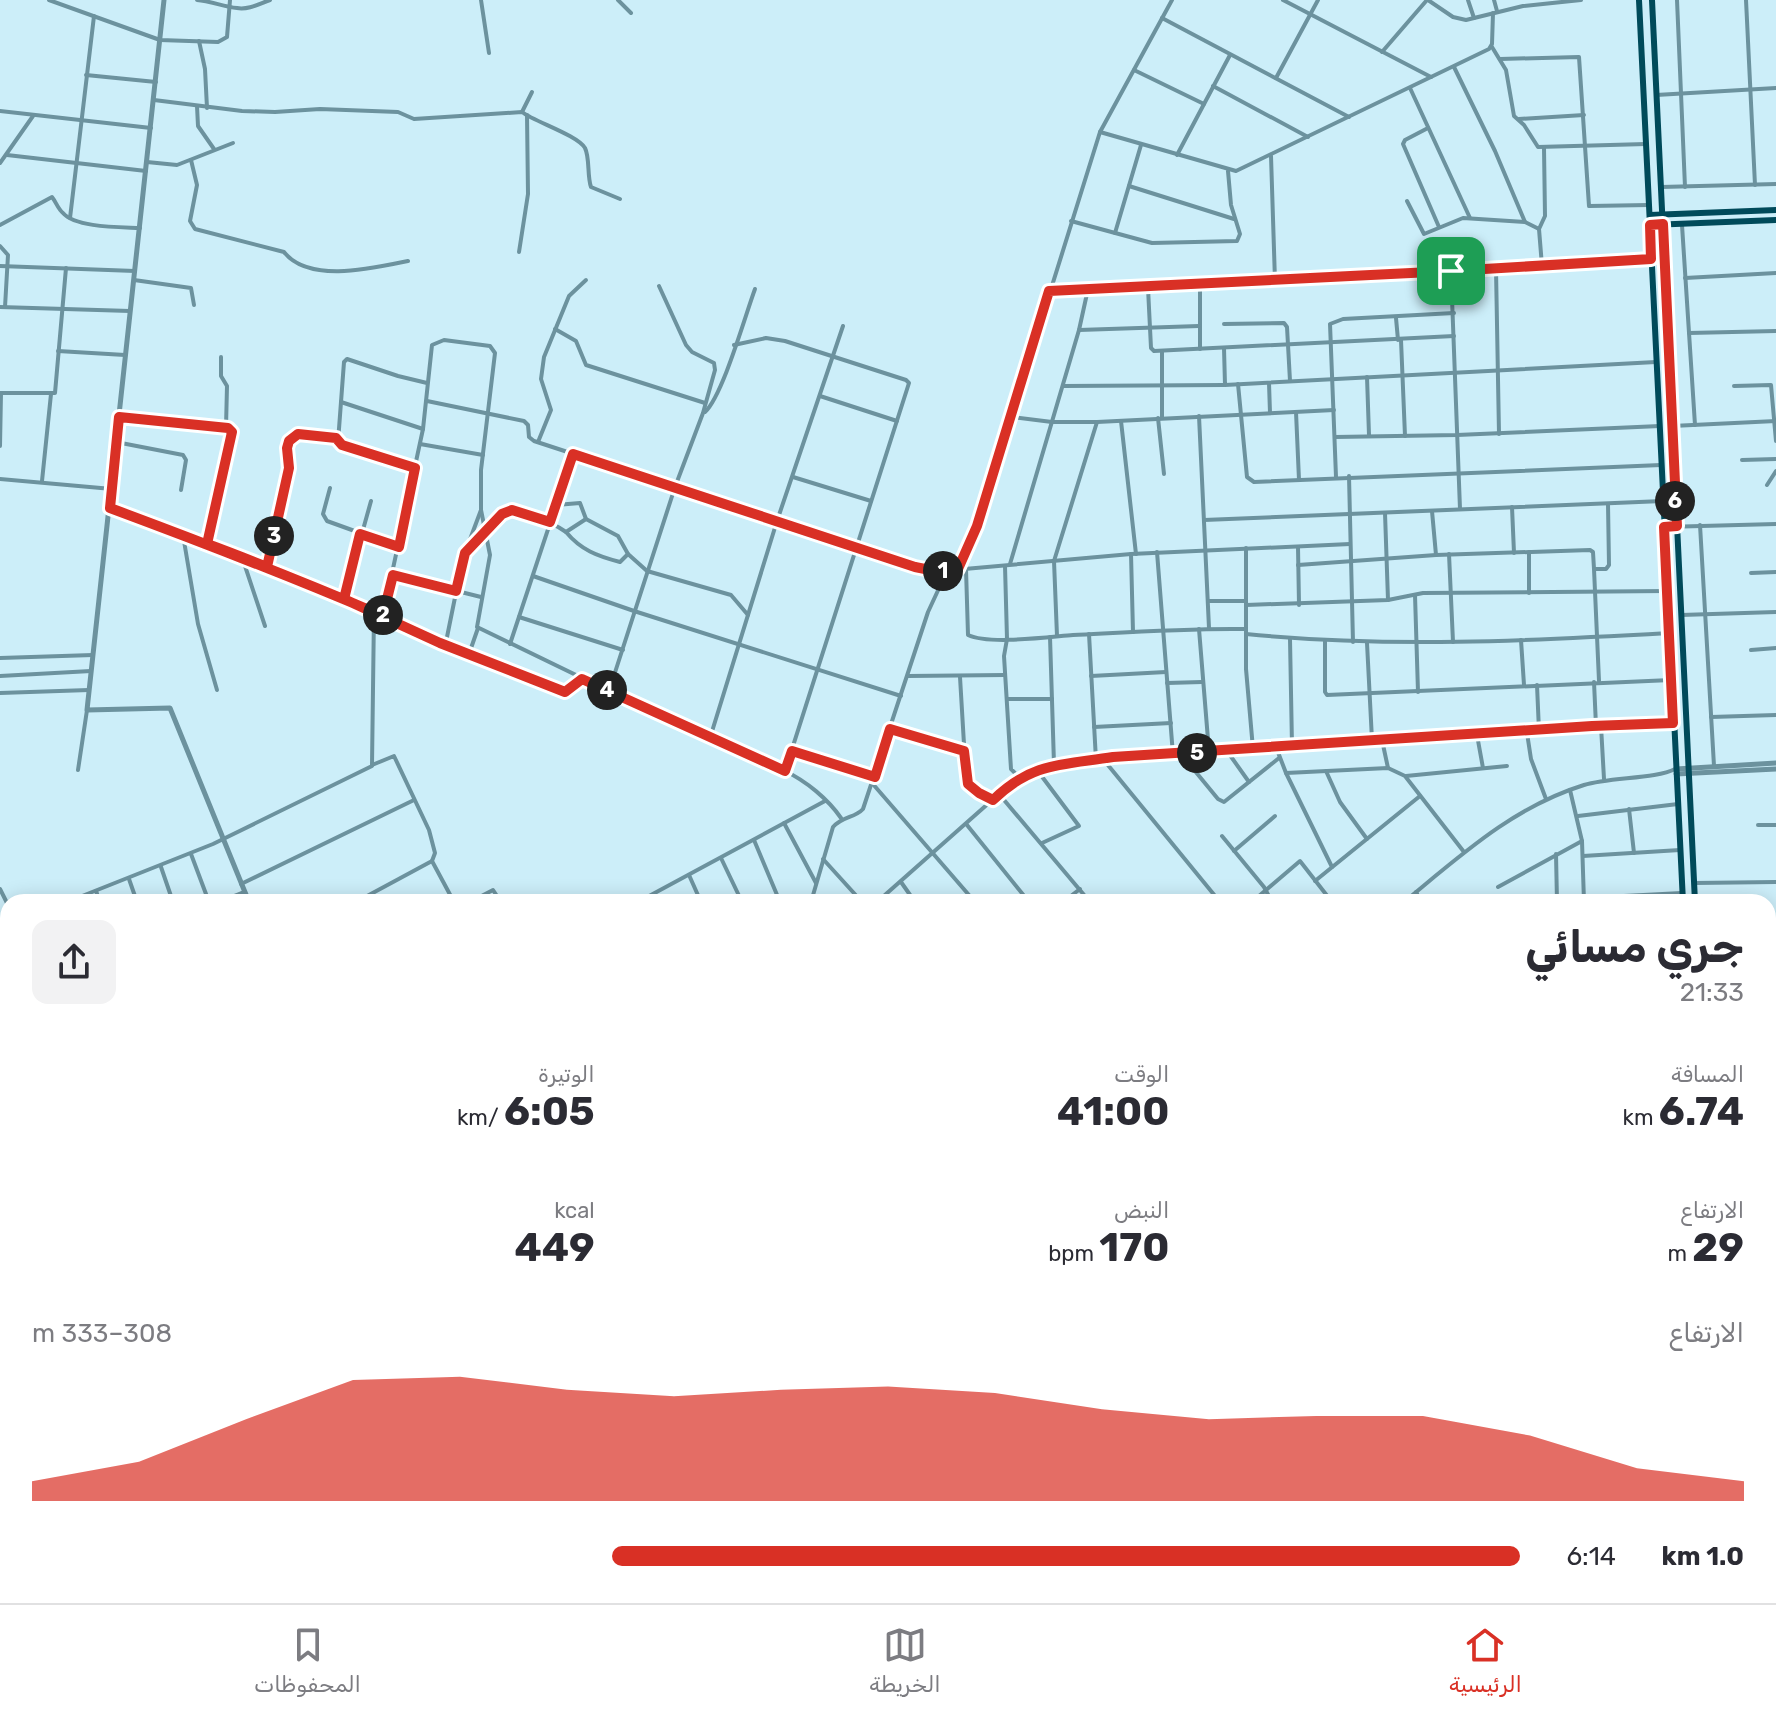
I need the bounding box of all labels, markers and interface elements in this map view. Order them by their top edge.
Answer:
pin [1417,237,1485,305]
icon: arrive [1429,249,1473,293]
pin: 6 [1655,481,1695,521]
text: 6 [1668,487,1682,514]
pin: 3 [254,516,294,556]
text: 3 [267,522,281,549]
pin: 1 [923,551,963,591]
text: 1 [938,557,948,584]
pin: 2 [363,595,403,635]
text: 2 [376,601,390,628]
pin: 4 [587,670,627,710]
text: 4 [599,676,615,703]
pin: 5 [1177,733,1217,773]
text: 5 [1190,739,1204,766]
button: share [32,920,116,1004]
text: جري مسائي [1525,921,1744,973]
text: 21:33 [1680,977,1744,1008]
text: الوتيرة [538,1061,595,1088]
text: الوقت [1114,1061,1169,1088]
text: المسافة [1671,1061,1744,1088]
text: 6:05 [504,1088,595,1135]
text: 41:00 [1057,1088,1169,1135]
text: 6.74 [1659,1088,1744,1135]
text: /km [457,1104,504,1131]
text: km [1623,1104,1659,1131]
text: kcal [554,1197,595,1224]
text: النبض [1114,1197,1169,1224]
text: الارتفاع [1681,1197,1744,1224]
text: 449 [515,1224,595,1271]
text: 170 [1099,1224,1169,1271]
text: 29 [1692,1224,1744,1271]
text: bpm [1048,1240,1099,1267]
text: m [1667,1240,1692,1267]
text: 308–333 m [32,1318,172,1349]
text: الارتفاع [1669,1318,1744,1349]
text: 6:14 [1566,1541,1616,1572]
text: 1.0 km [1662,1541,1744,1572]
tab: المحفوظات [254,1623,361,1698]
tab: الخريطة [869,1623,941,1698]
tab: الرئيسية [1449,1623,1522,1698]

